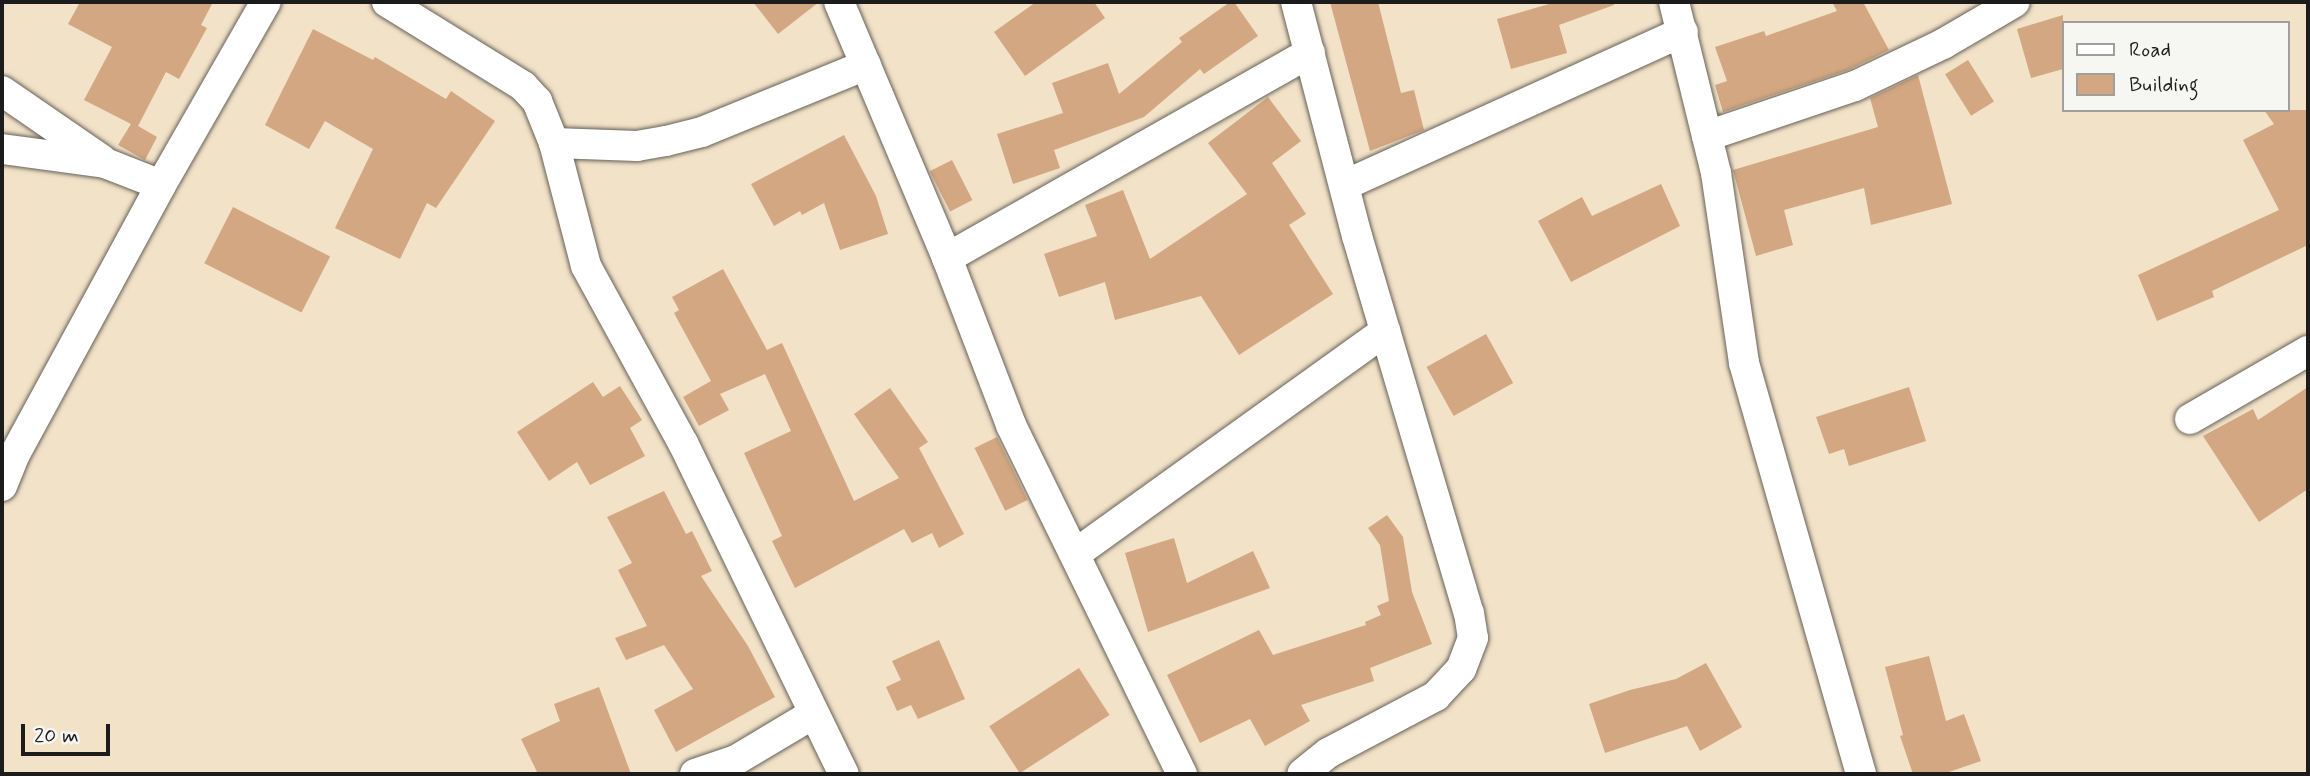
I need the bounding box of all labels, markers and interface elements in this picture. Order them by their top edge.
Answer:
legend [2062,21,2289,112]
text: Road [2129,36,2171,64]
text: Building [2129,71,2199,99]
scale bar [24,710,114,754]
text: 20 m [34,722,79,750]

